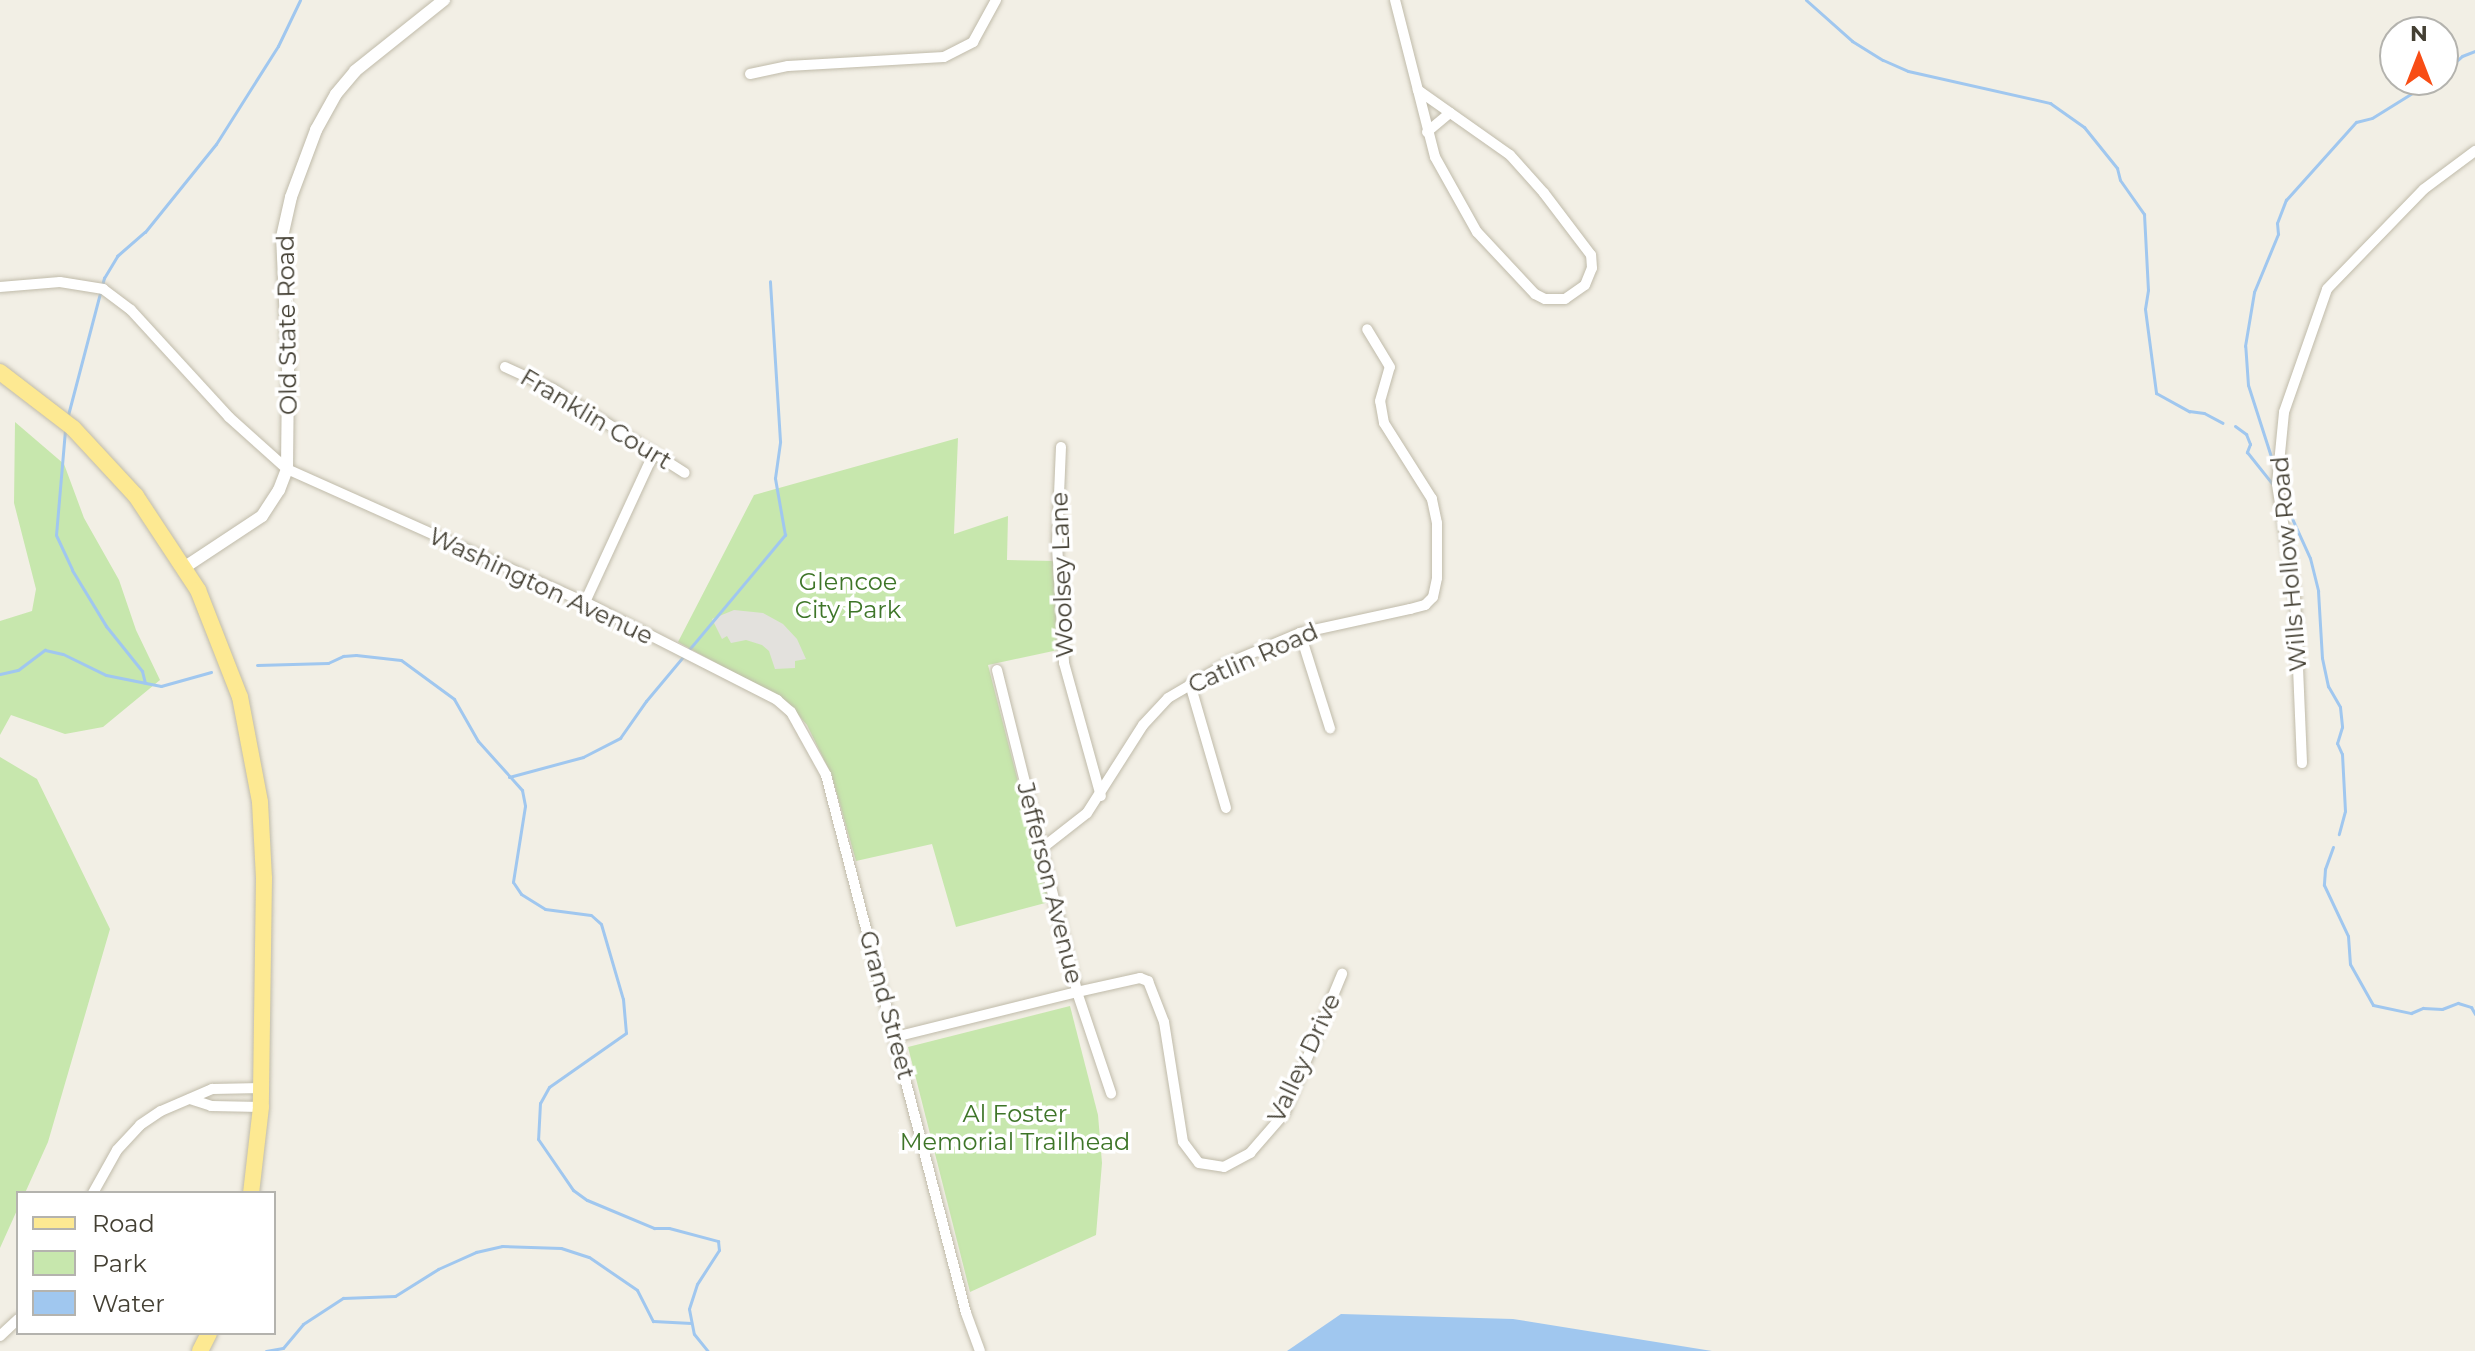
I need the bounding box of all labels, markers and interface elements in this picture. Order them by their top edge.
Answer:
north arrow [2379,16,2459,96]
text: N [2410,20,2428,47]
street label: Old State Road [271,235,303,415]
street label: Franklin Court [515,363,677,475]
street label: Wills Hollow Road [2265,455,2313,673]
street label: Woolsey Lane [1045,491,1079,659]
street label: Washington Avenue [424,521,658,651]
park label: Glencoe City Park [795,568,901,624]
street label: Catlin Road [1184,617,1322,699]
street label: Jefferson Avenue [1011,779,1089,987]
street label: Grand Street [853,928,921,1082]
street label: Valley Drive [1262,989,1346,1127]
park label: Al Foster Memorial Trailhead [900,1100,1130,1156]
legend [16,1191,276,1335]
text: Road [92,1209,155,1238]
text: Park [92,1249,147,1278]
text: Water [92,1289,165,1318]

